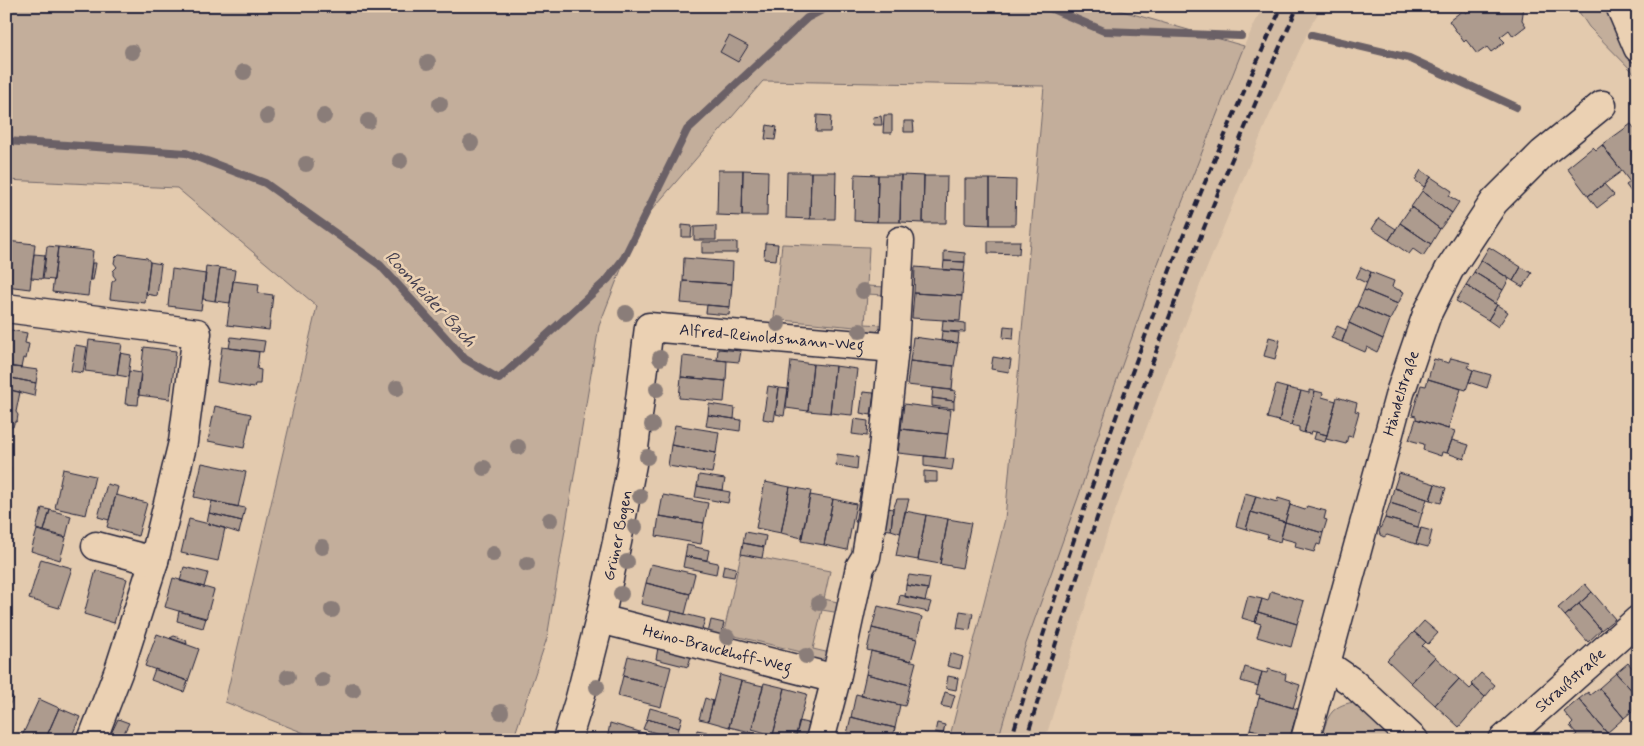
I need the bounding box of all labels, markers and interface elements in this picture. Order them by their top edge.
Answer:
water label: Roonheider Bach [379,246,481,353]
street label: Alfred-Reinoldsmann-Weg [679,319,865,357]
street label: Händelstraße [1378,347,1424,438]
street label: Grüner Bogen [598,488,637,583]
street label: Heino-Brauckhoff-Weg [641,620,794,679]
street label: Straußstraße [1531,643,1610,717]

